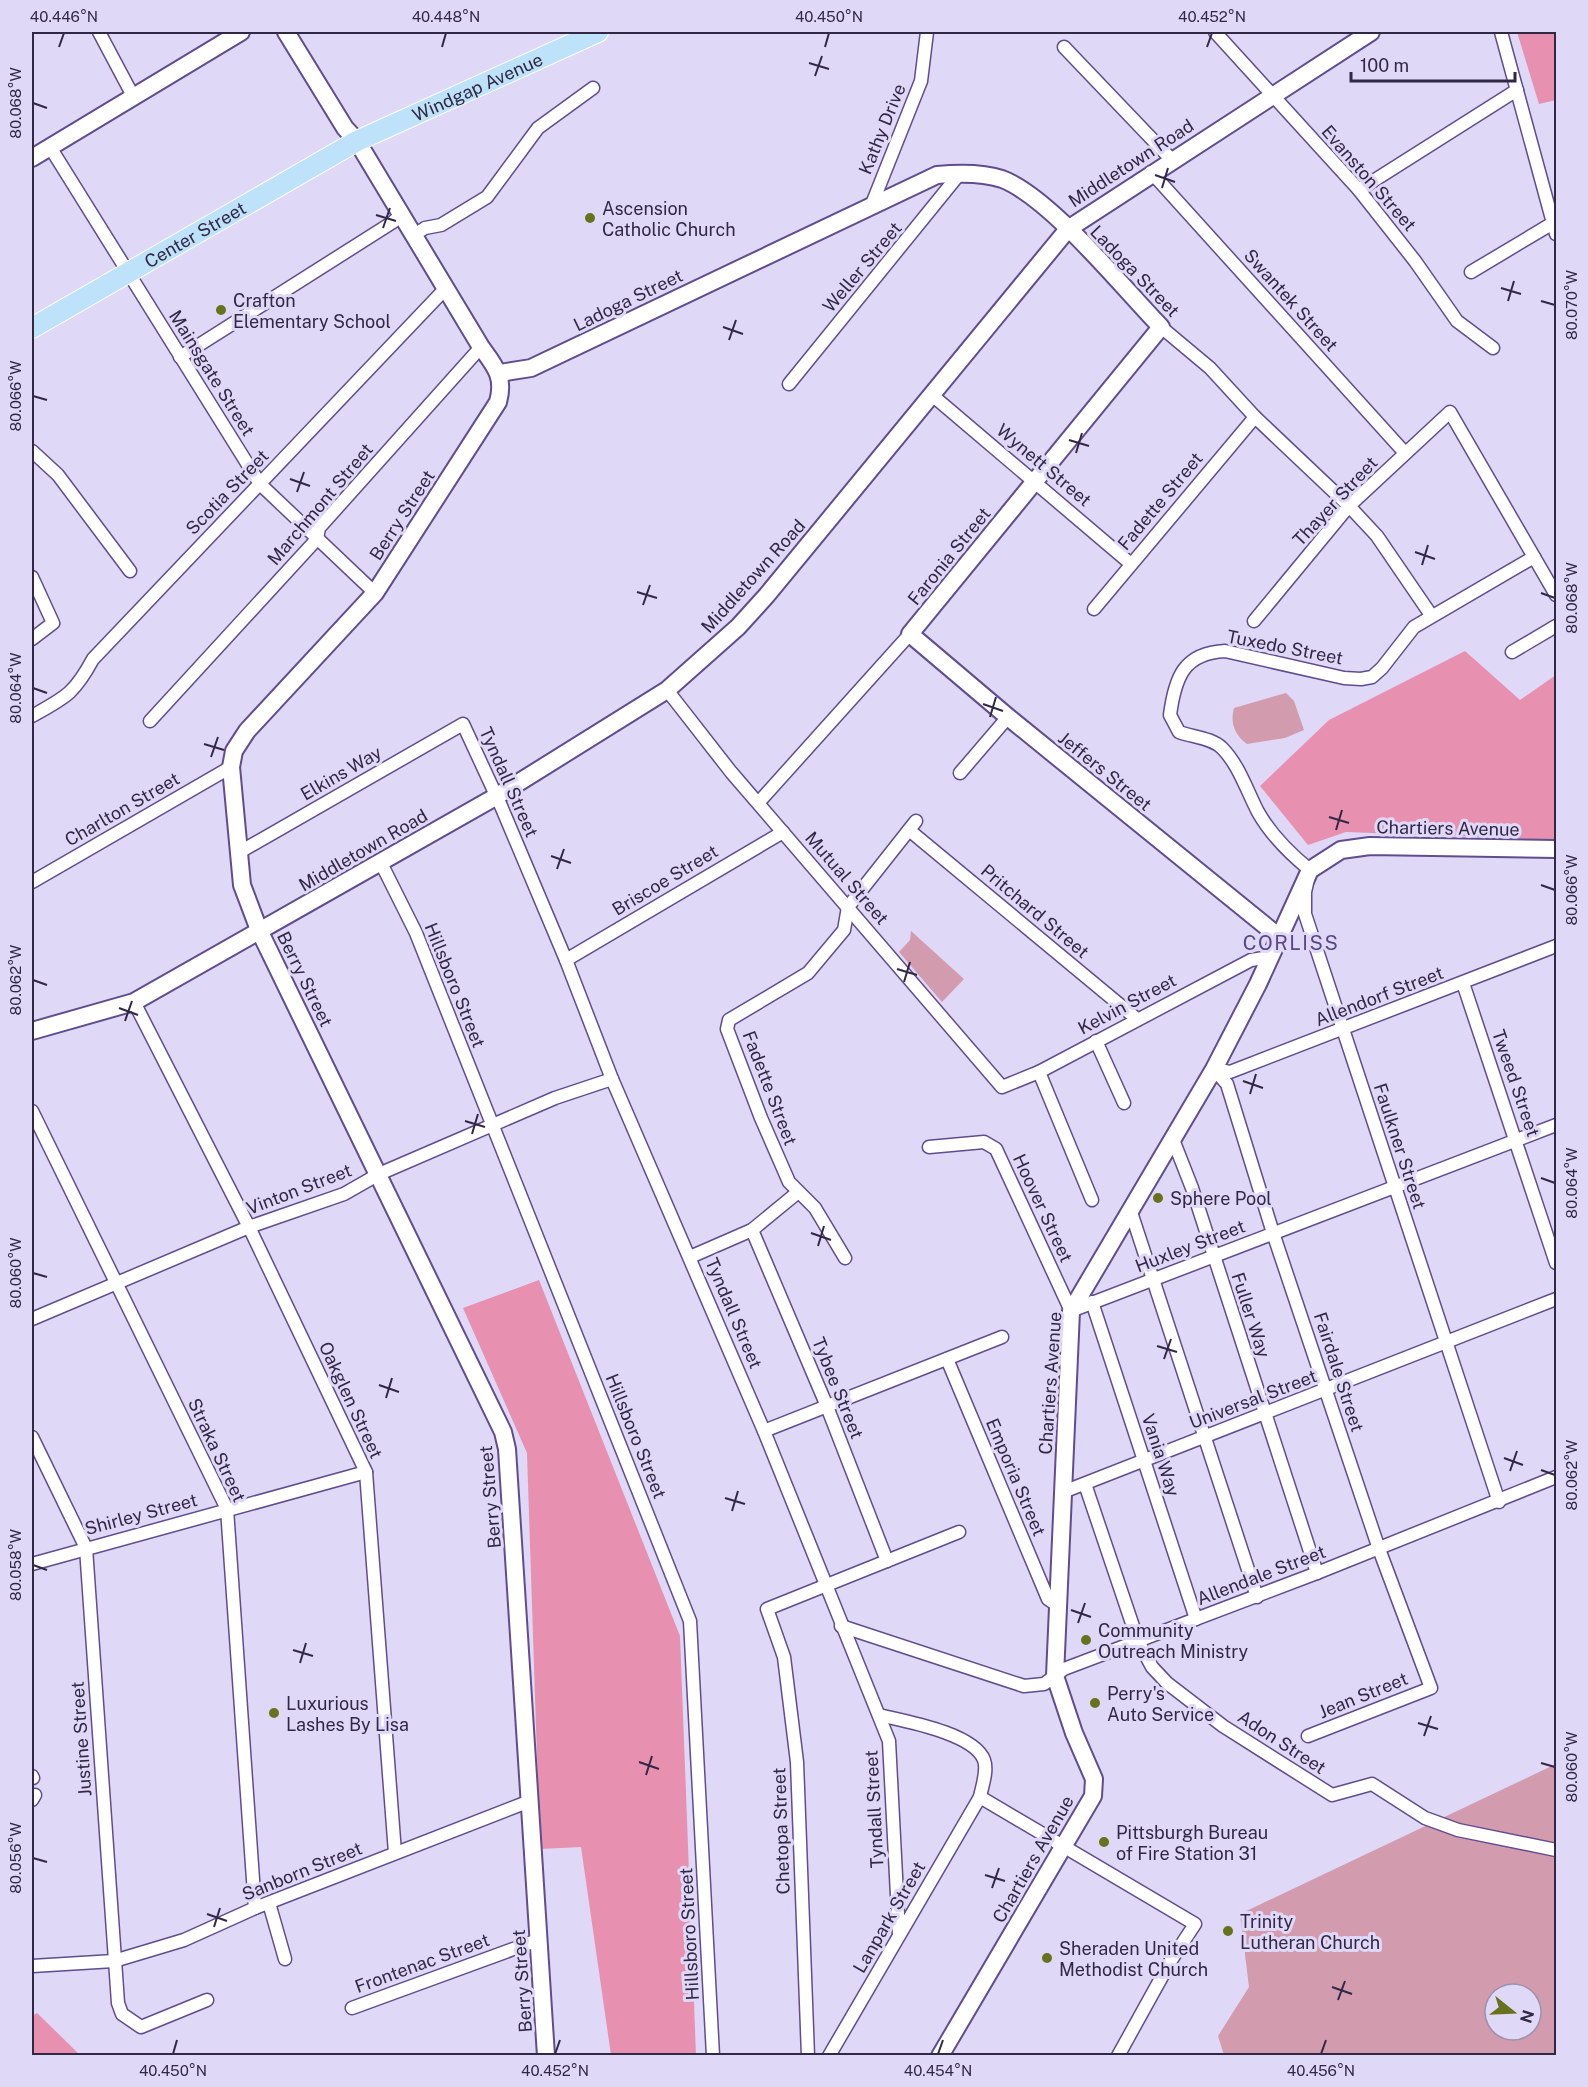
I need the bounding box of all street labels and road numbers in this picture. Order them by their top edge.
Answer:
street label: Windgap Avenue [409,48,546,125]
street label: Kathy Drive [854,81,910,177]
street label: Middletown Road [1064,115,1198,211]
street label: Evanston Street [1317,121,1421,235]
street label: Center Street [140,197,249,272]
street label: Weller Street [818,218,906,316]
street label: Ladoga Street [1086,221,1184,321]
street label: Swantek Street [1240,245,1342,355]
street label: Ladoga Street [570,265,686,335]
street label: Mainsgate Street [165,306,259,440]
street label: Wynett Street [992,419,1096,511]
street label: Marchmont Street [263,439,377,569]
street label: Scotia Street [181,445,273,539]
street label: Fadette Street [1113,448,1207,554]
street label: Thayer Street [1288,452,1382,550]
street label: Berry Street [365,466,439,564]
street label: Faronia Street [903,503,995,609]
street label: Middletown Road [697,515,809,637]
street label: Tuxedo Street [1225,625,1345,669]
street label: Tyndall Street [475,724,543,840]
street label: Jeffers Street [1054,727,1156,815]
street label: Elkins Way [297,741,386,805]
street label: Charlton Street [61,768,183,850]
street label: Middletown Road [295,805,431,895]
street label: Chartiers Avenue [1376,816,1520,840]
street label: Mutual Street [801,827,893,929]
street label: Briscoe Street [608,840,722,920]
street label: Pritchard Street [977,860,1093,962]
street label: Hillsboro Street [420,920,490,1050]
street label: Berry Street [273,928,337,1030]
street label: Allendorf Street [1312,962,1446,1030]
street label: Kelvin Street [1074,969,1180,1039]
street label: Tweed Street [1488,1027,1544,1139]
street label: Fadette Street [739,1028,801,1148]
street label: Faulkner Street [1370,1080,1430,1212]
street label: Hoover Street [1009,1151,1077,1265]
street label: Vinton Street [243,1159,355,1219]
street label: Huxley Street [1132,1215,1248,1277]
street label: Tyndall Street [701,1254,767,1372]
street label: Fuller Way [1227,1270,1275,1360]
street label: Fairdale Street [1310,1309,1368,1435]
street label: Chartiers Avenue [1035,1311,1065,1455]
street label: Tybee Street [808,1334,868,1442]
street label: Oakglen Street [315,1338,387,1462]
street label: Universal Street [1186,1365,1320,1433]
street label: Hillsboro Street [601,1371,671,1501]
street label: Straka Street [184,1395,250,1505]
street label: Vania Way [1138,1411,1184,1499]
street label: Emporia Street [982,1415,1050,1539]
street label: Berry Street [475,1445,505,1549]
street label: Shirley Street [82,1489,200,1539]
street label: Allendale Street [1194,1541,1328,1609]
street label: Jean Street [1315,1668,1411,1722]
street label: Justine Street [67,1681,95,1797]
street label: Adon Street [1234,1706,1330,1778]
street label: Tyndall Street [860,1749,888,1869]
street label: Chetopa Street [768,1767,794,1895]
street label: Chartiers Avenue [988,1792,1078,1926]
street label: Sanborn Street [239,1837,365,1905]
street label: Lanpark Street [849,1858,929,1976]
street label: Hillsboro Street [675,1867,703,2001]
street label: Frontenac Street [352,1929,492,1997]
street label: Berry Street [508,1929,536,2033]

